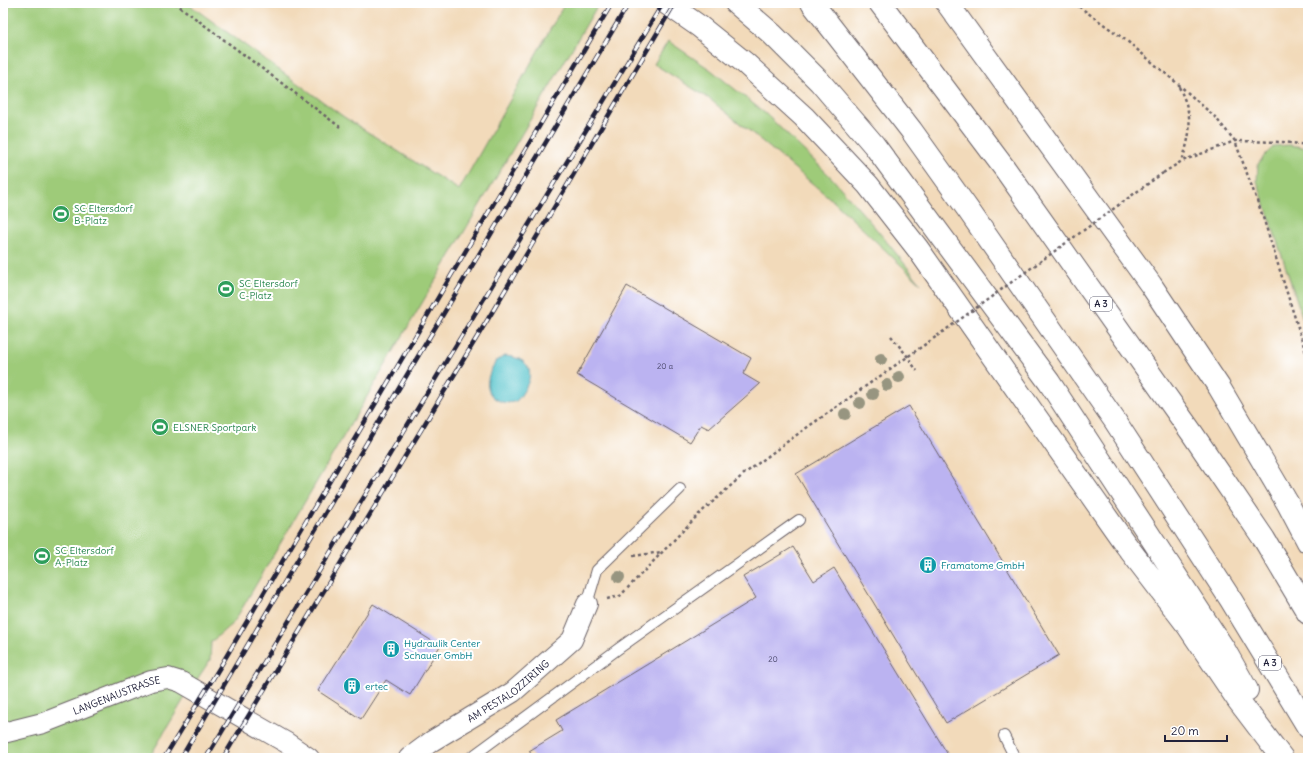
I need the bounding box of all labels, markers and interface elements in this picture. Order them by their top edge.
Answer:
place label: SC Eltersdorf B-Platz [74,202,133,227]
sports icon: SC Eltersdorf B-Platz [51,204,71,224]
place label: SC Eltersdorf C-Platz [239,277,298,302]
sports icon: SC Eltersdorf C-Platz [216,279,236,299]
road number: A 3 [1090,297,1112,311]
house number: 20 a [657,361,673,371]
sports icon: ELSNER Sportpark [150,417,170,437]
place label: ELSNER Sportpark [173,421,256,434]
place label: SC Eltersdorf A-Platz [55,544,114,569]
sports icon: SC Eltersdorf A-Platz [32,546,52,566]
building icon: Framatome GmbH [918,555,938,575]
place label: Framatome GmbH [941,559,1025,572]
place label: Hydraulik Center Schauer GmbH [404,637,480,662]
building icon: Hydraulik Center Schauer GmbH [381,639,401,659]
house number: 20 [768,654,778,664]
road number: A 3 [1259,656,1281,670]
street label: AM PESTALOZZIRING [465,657,552,725]
street label: LANGENAUSTRASSE [71,673,161,718]
building icon: ertec [342,676,362,696]
place label: ertec [365,680,388,693]
scale bar [1165,717,1227,743]
text: 20 m [1171,723,1199,738]

